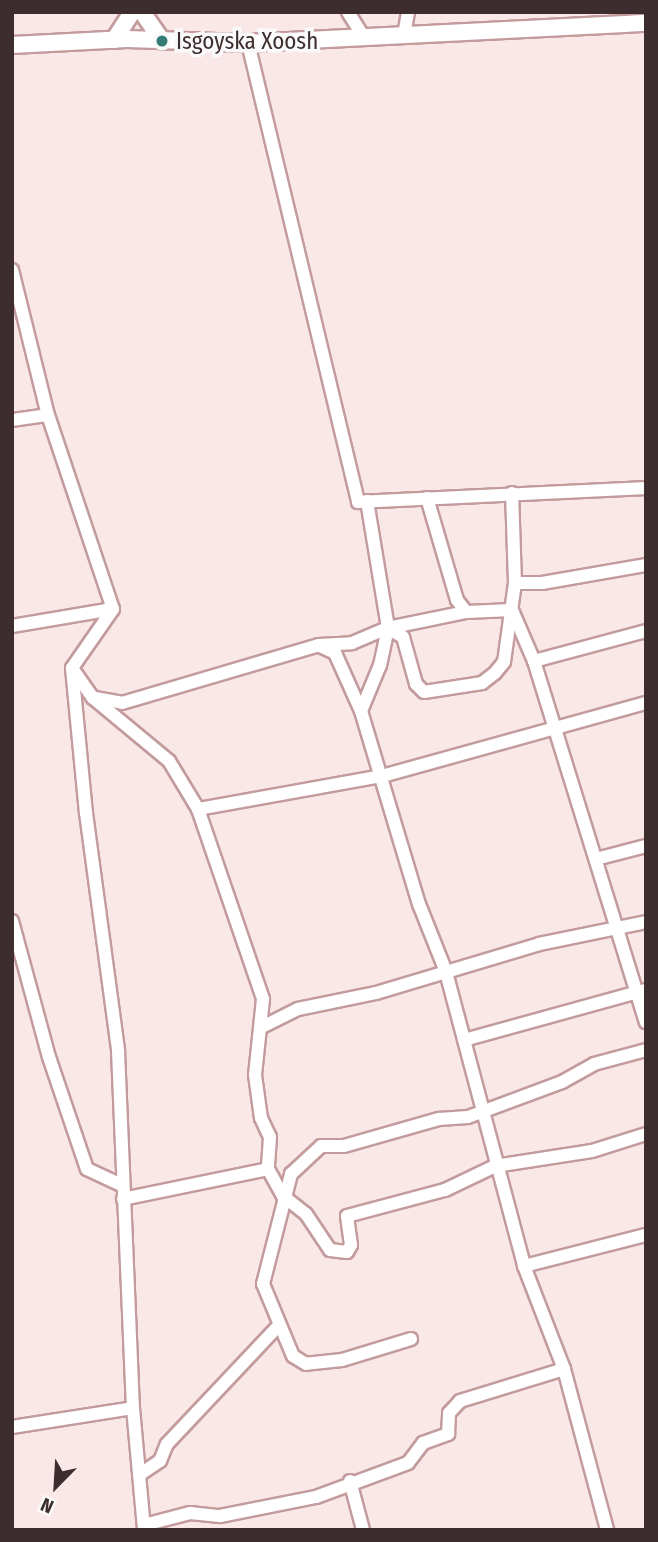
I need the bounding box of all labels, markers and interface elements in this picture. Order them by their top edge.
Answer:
place label: Isgoyska Xoosh [176,27,318,55]
marker: Isgoyska Xoosh [154,33,170,49]
north arrow [21,1451,91,1521]
text: N [37,1493,57,1518]

